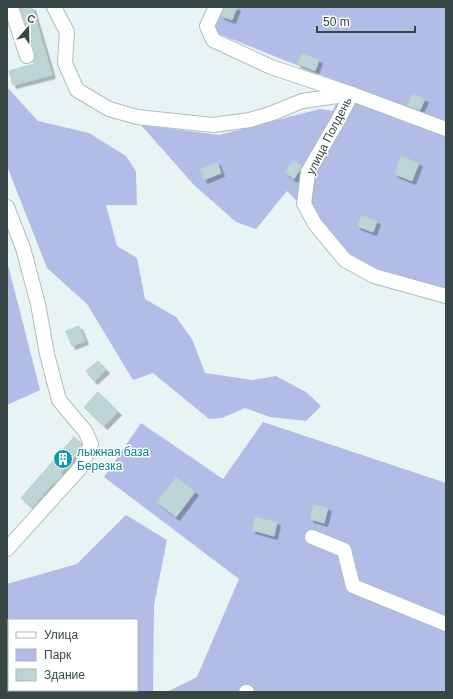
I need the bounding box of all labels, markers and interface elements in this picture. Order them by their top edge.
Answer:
north arrow [8,8,48,48]
scale bar [317,8,415,34]
text: С [26,12,37,26]
text: 50 m [323,15,350,29]
street label: улица Полдень [303,95,355,177]
place label: лыжная база Березка [77,445,149,473]
building icon: лыжная база Березка [52,448,74,470]
legend [8,619,138,691]
text: Улица [44,628,78,642]
text: Парк [44,648,72,662]
text: Здание [44,668,85,682]

